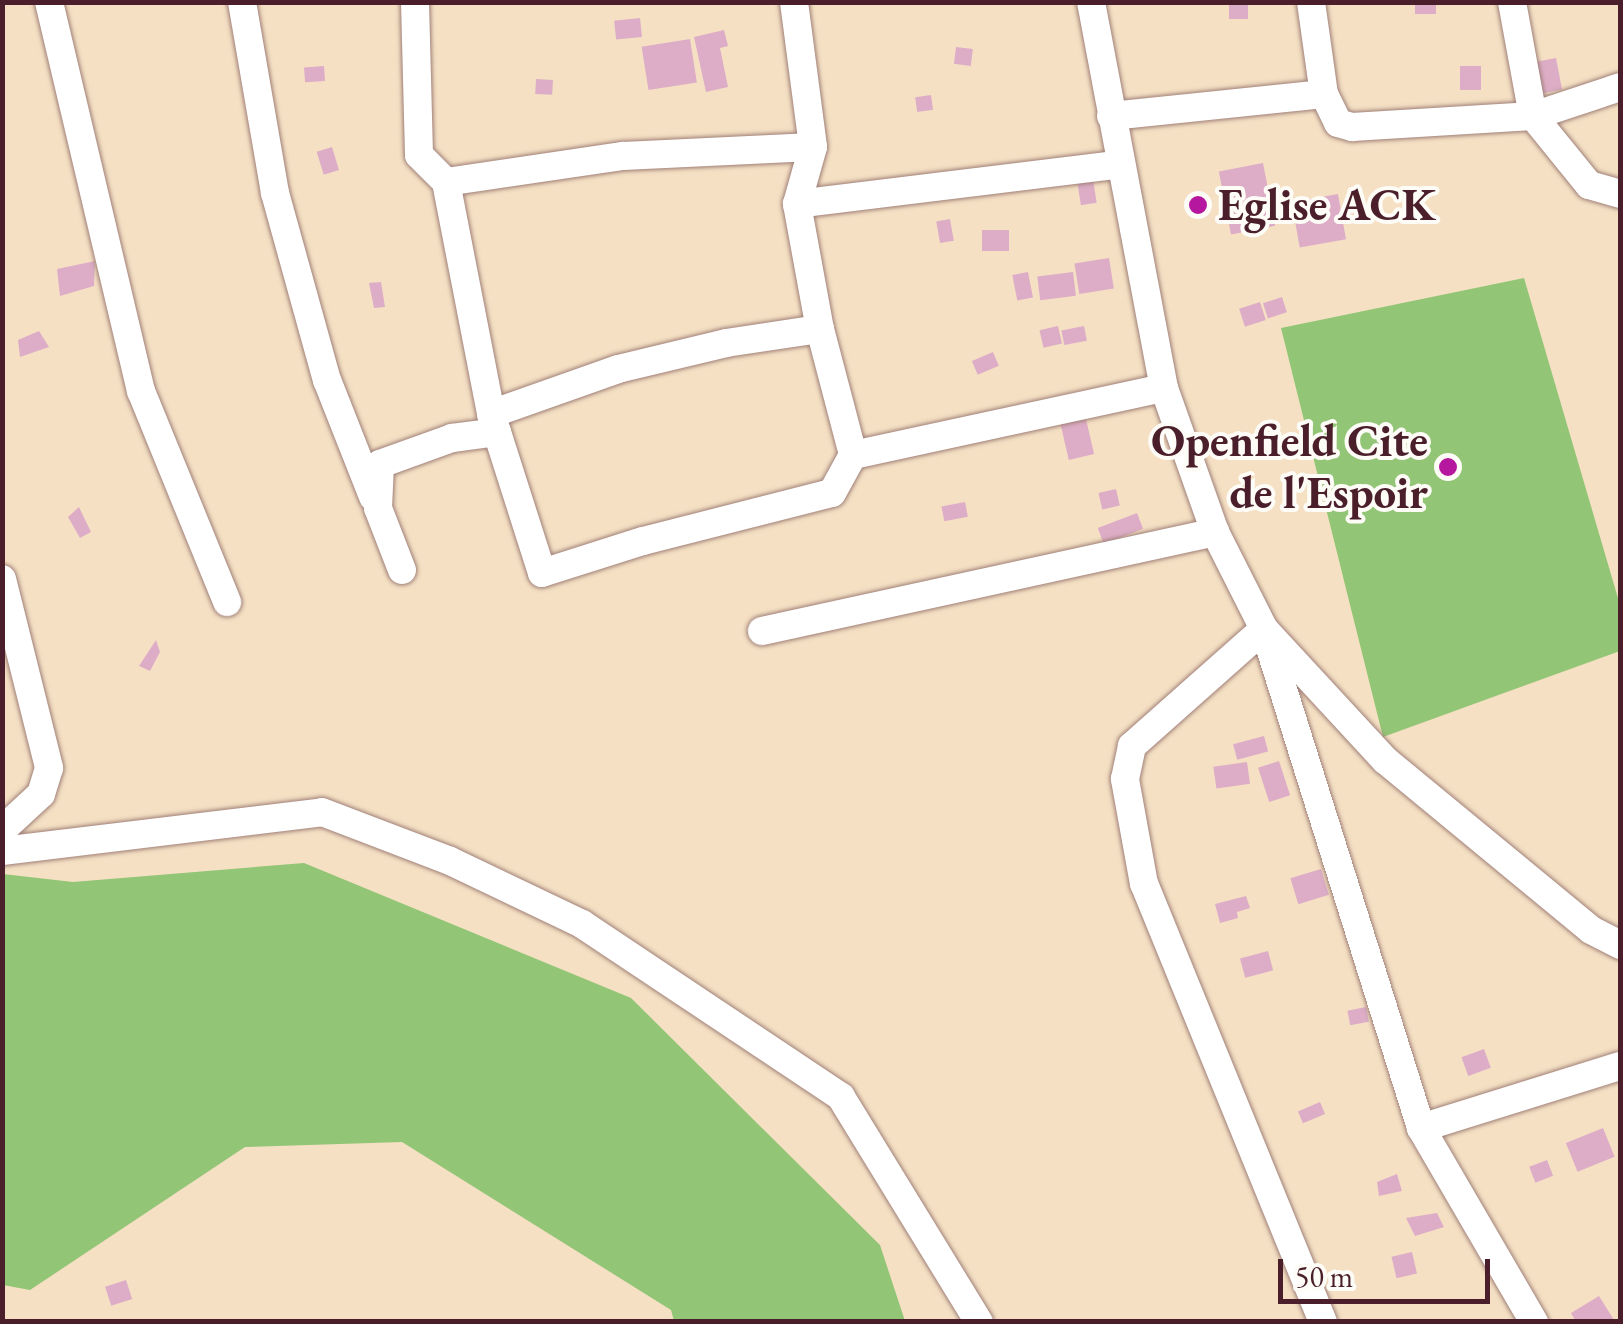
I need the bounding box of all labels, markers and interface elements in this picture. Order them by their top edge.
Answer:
place label: Eglise ACK [1218,178,1436,232]
marker: Eglise ACK [1187,194,1209,216]
place label: Openfield Cite de l'Espoir [1151,414,1428,520]
marker: Openfield Cite de l'Espoir [1437,456,1459,478]
scale bar [1283,1239,1496,1301]
text: 50 m [1295,1257,1353,1296]

